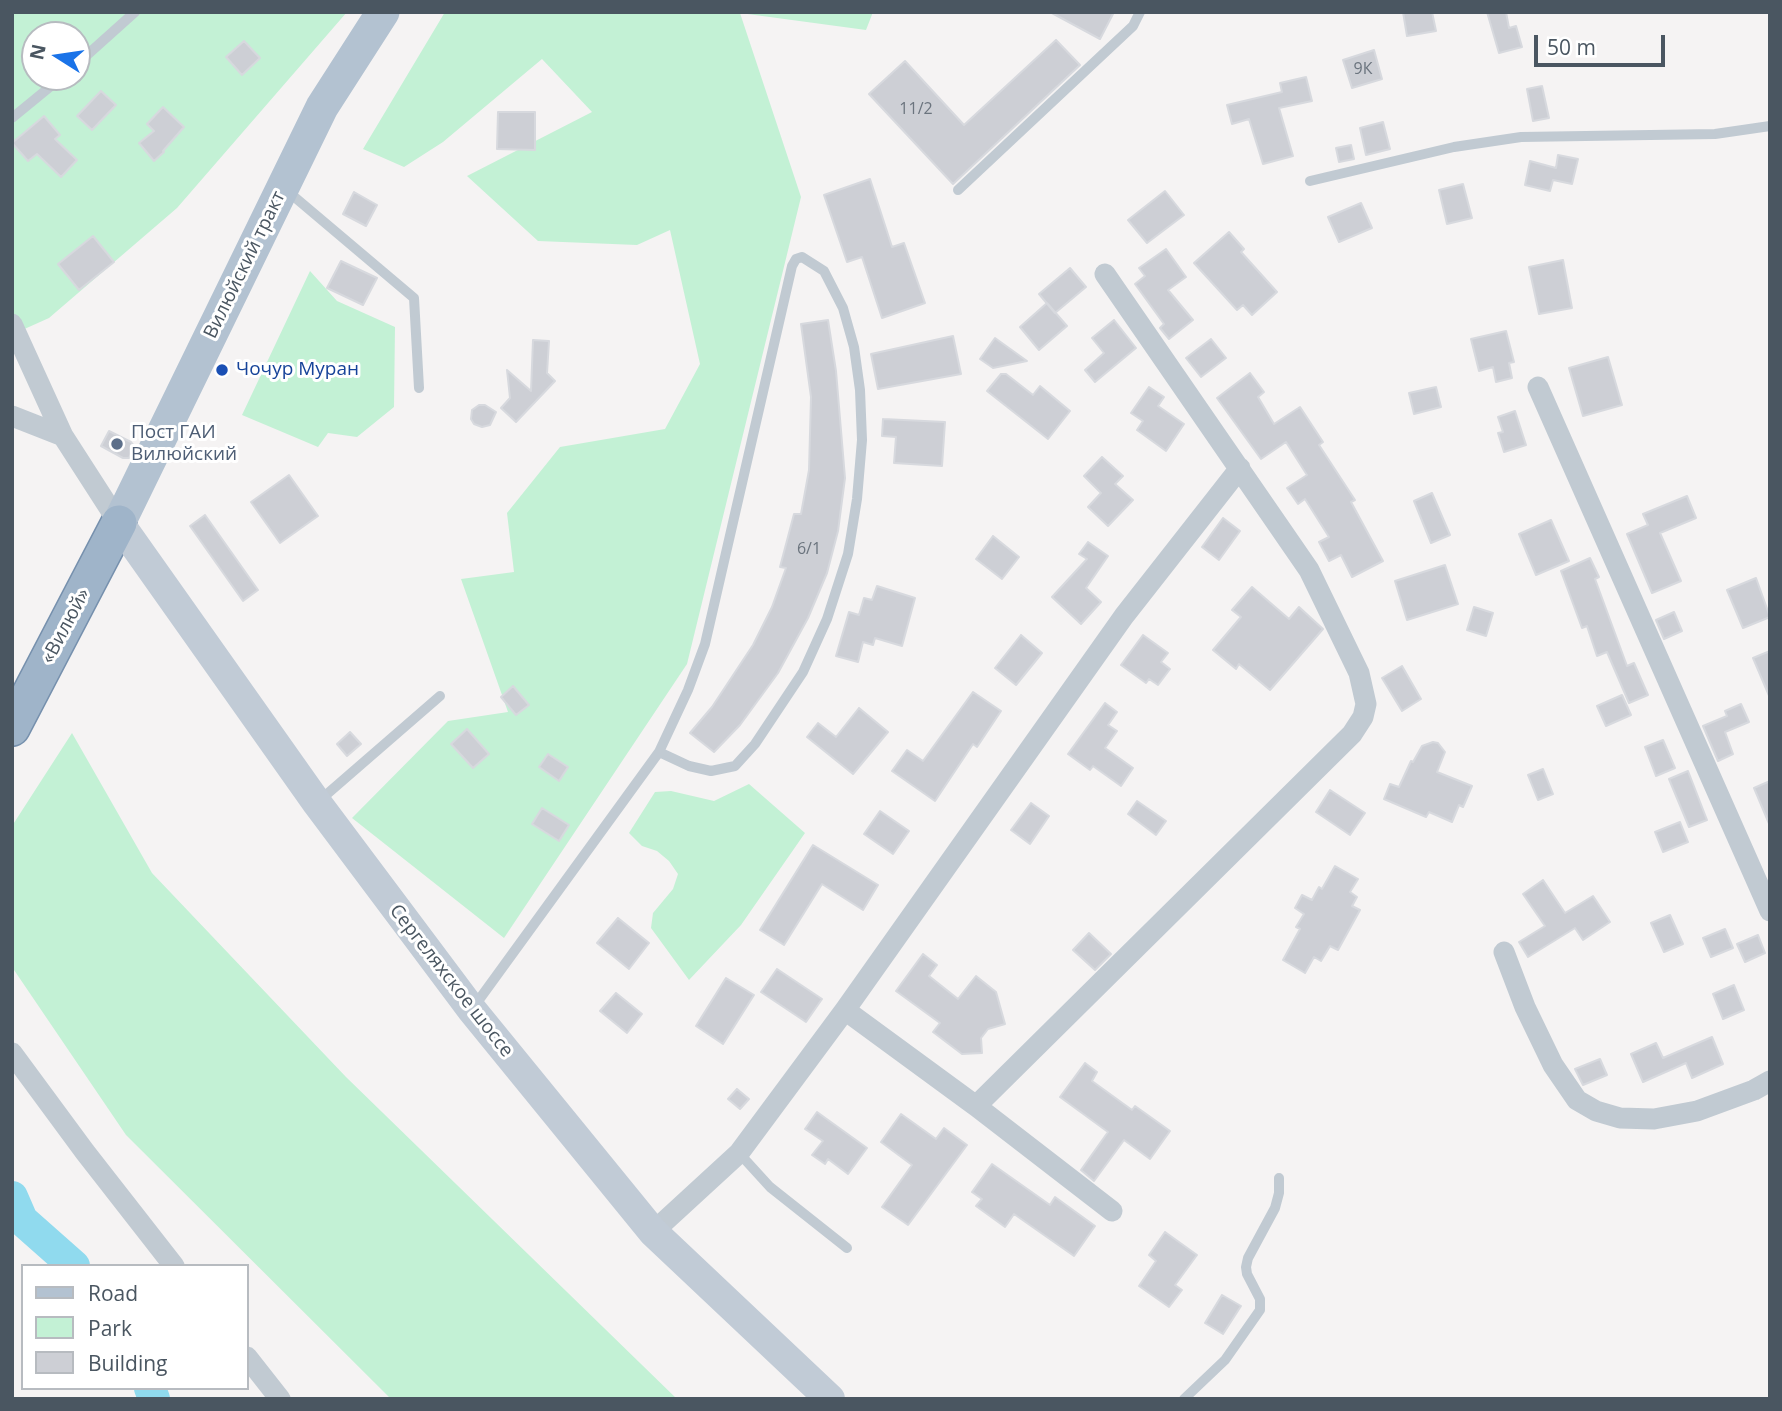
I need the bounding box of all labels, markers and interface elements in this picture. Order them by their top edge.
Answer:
north arrow [21,21,91,91]
scale bar [1537,21,1668,65]
text: 50 m [1547,33,1596,61]
text: N [23,42,52,62]
house number: 9К [1354,59,1372,79]
house number: 11/2 [899,99,933,119]
street label: Вилюйский тракт [199,188,291,342]
place label: Чочур Муран [236,359,359,381]
marker: Чочур Муран [214,362,230,378]
place label: Пост ГАИ Вилюйский [131,422,237,466]
marker: Пост ГАИ Вилюйский [109,436,125,452]
house number: 6/1 [797,539,821,559]
street label: «Вилюй» [37,584,95,668]
street label: Сергеляхское шоссе [384,900,518,1062]
legend [21,1264,248,1390]
text: Road [88,1279,138,1307]
text: Park [88,1314,132,1342]
text: Building [88,1349,167,1377]

